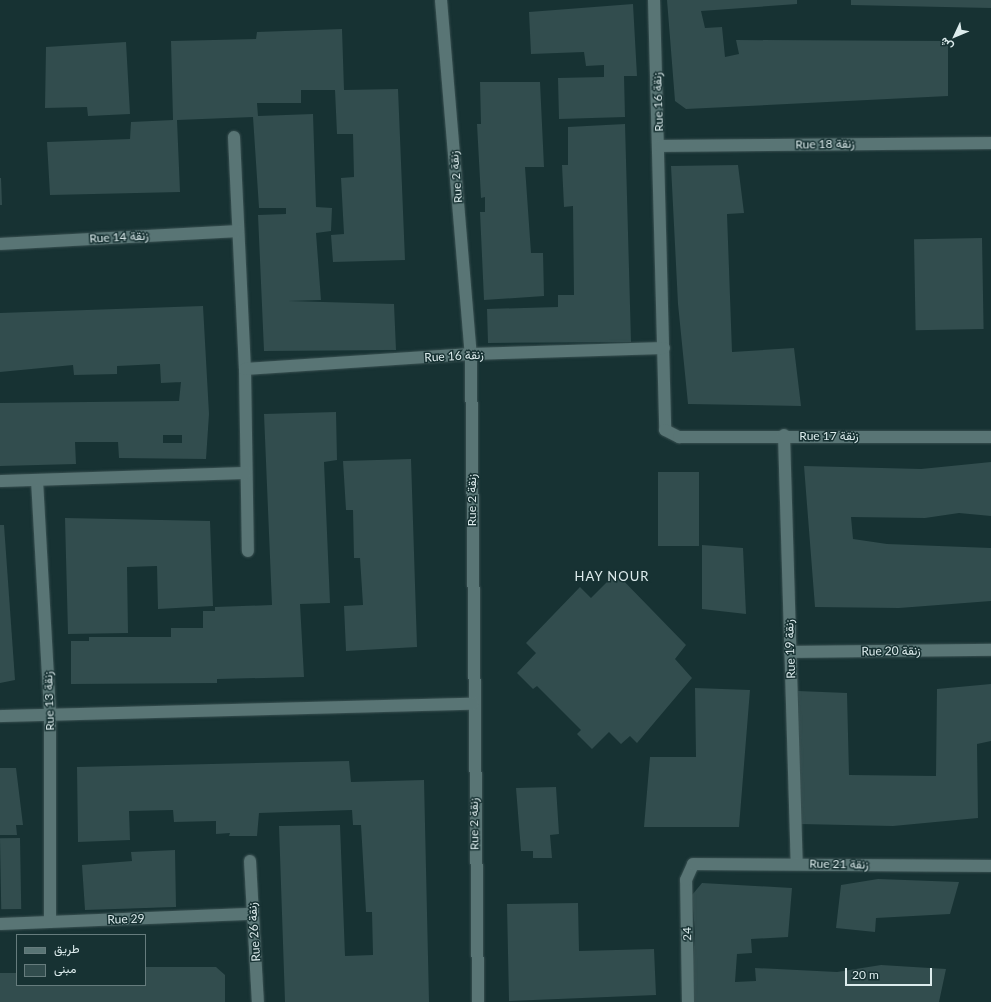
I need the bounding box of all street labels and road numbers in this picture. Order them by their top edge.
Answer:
street label: Rue 16 زنقة [650,72,666,132]
street label: Rue 18 زنقة [795,136,855,152]
street label: Rue 2 زنقة [447,150,465,204]
street label: Rue 14 زنقة [89,228,149,246]
street label: Rue 16 زنقة [424,347,484,365]
street label: Rue 17 زنقة [799,429,859,443]
street label: Rue 2 زنقة [465,474,479,526]
street label: Rue 19 زنقة [782,619,798,679]
street label: Rue 20 زنقة [861,643,921,659]
street label: Rue 13 زنقة [41,671,57,731]
street label: Rue 2 زنقة [466,798,482,850]
street label: Rue 21 زنقة [809,856,869,872]
street label: Rue 26 زنقة [245,902,263,962]
street label: Rue 29 [107,911,145,927]
street label: 24 [680,927,694,941]

